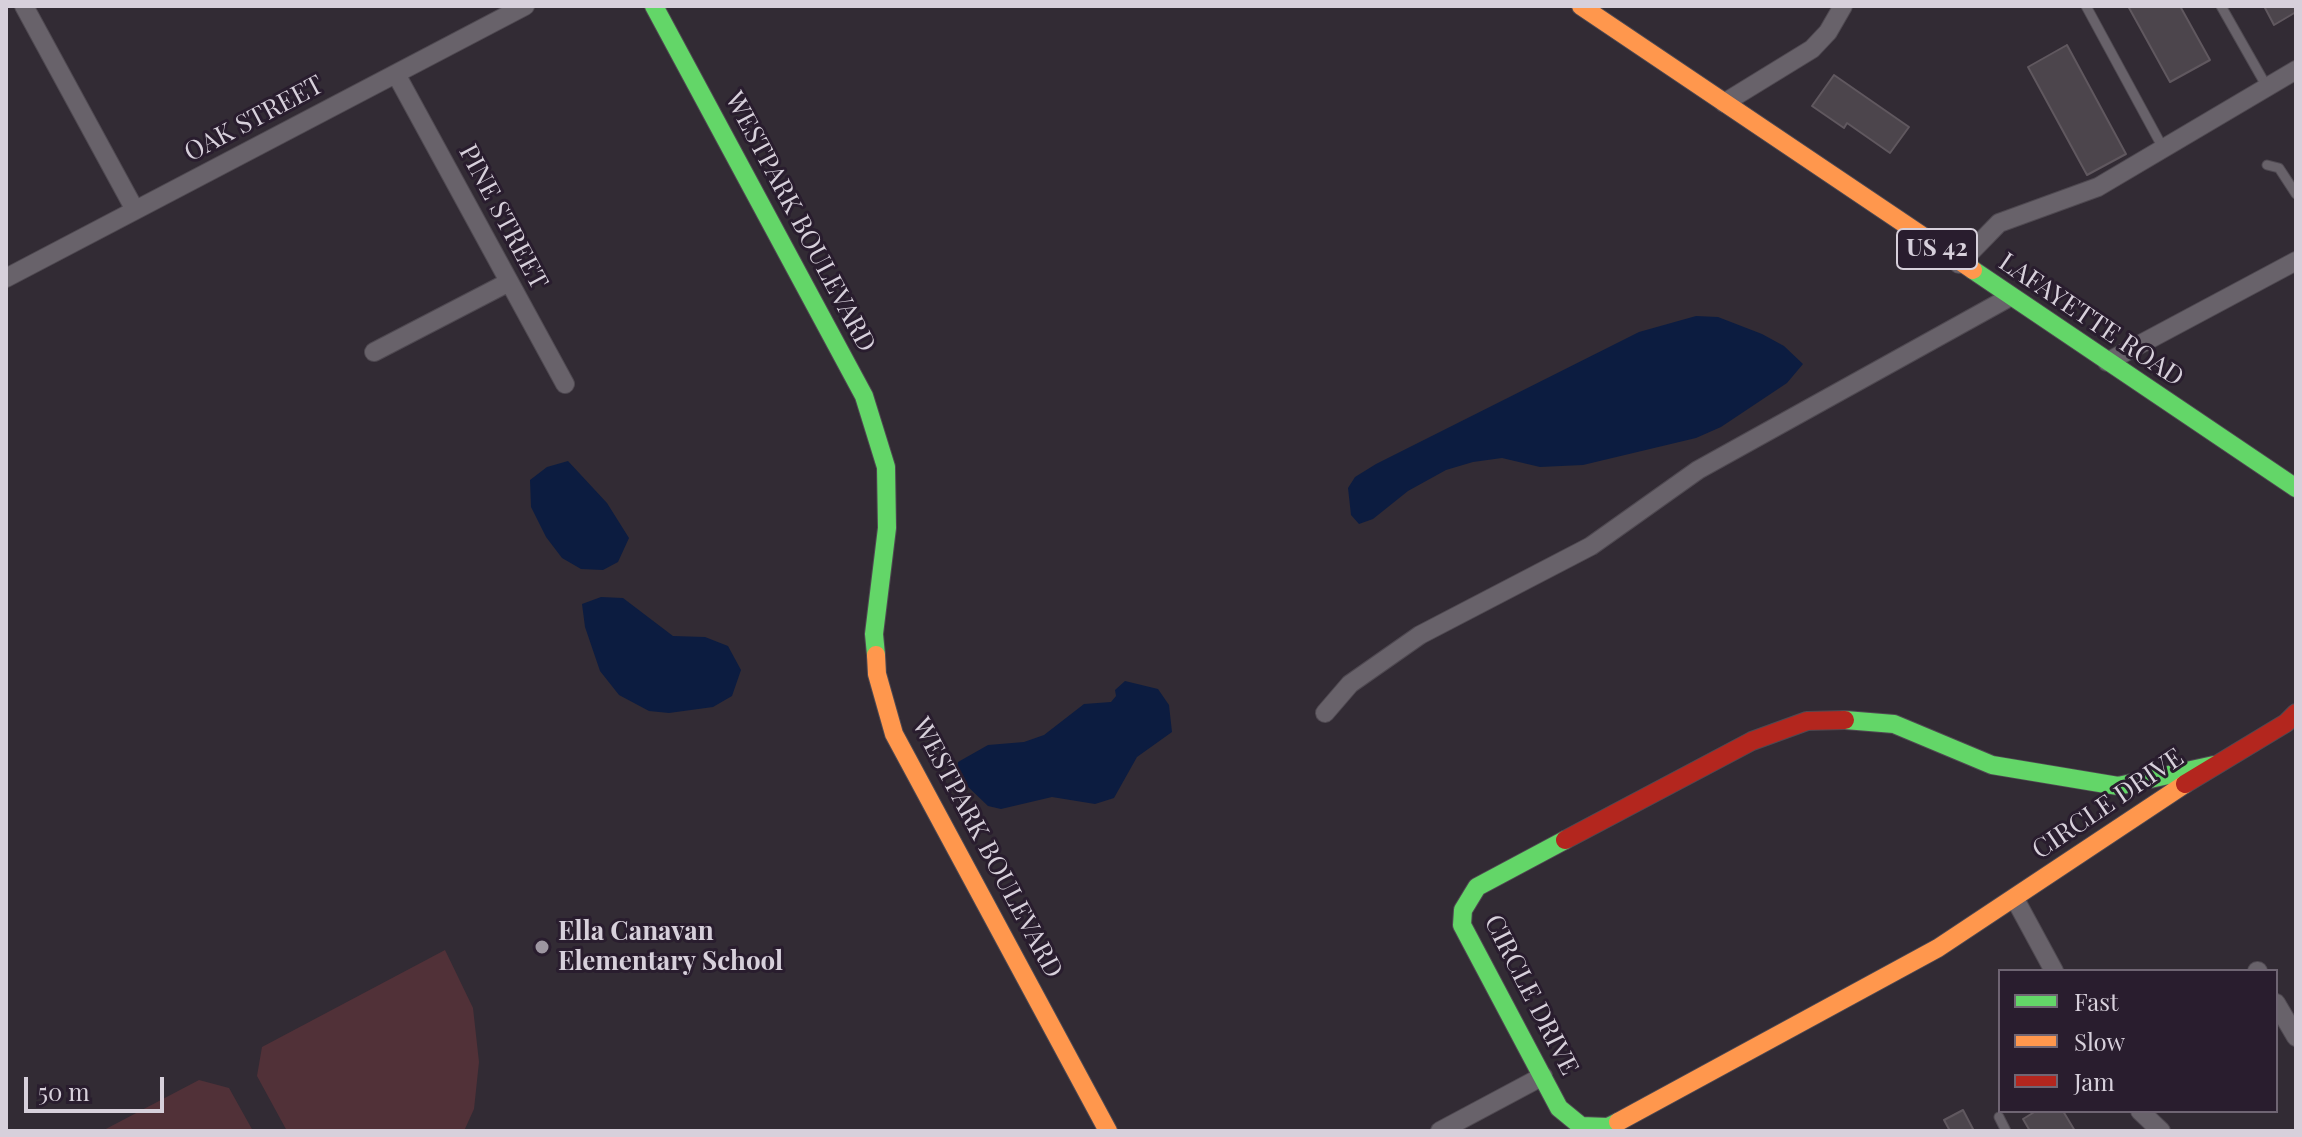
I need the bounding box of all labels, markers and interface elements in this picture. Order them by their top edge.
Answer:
street label: OAK STREET [179,69,329,169]
street label: WESTPARK BOULEVARD [718,87,882,357]
street label: PINE STREET [452,139,554,295]
road number: US 42 [1897,229,1977,269]
street label: LAFAYETTE ROAD [1993,247,2189,393]
street label: WESTPARK BOULEVARD [905,713,1069,983]
street label: CIRCLE DRIVE [2027,742,2189,866]
street label: CIRCLE DRIVE [1477,910,1585,1080]
place label: Ella Canavan Elementary School [558,916,783,978]
marker: Ella Canavan Elementary School [533,938,551,956]
legend [1998,969,2278,1113]
text: Fast [2074,985,2119,1017]
text: Slow [2074,1025,2125,1057]
scale bar [28,1061,168,1111]
text: Jam [2074,1065,2115,1097]
text: 50 m [38,1075,90,1107]

